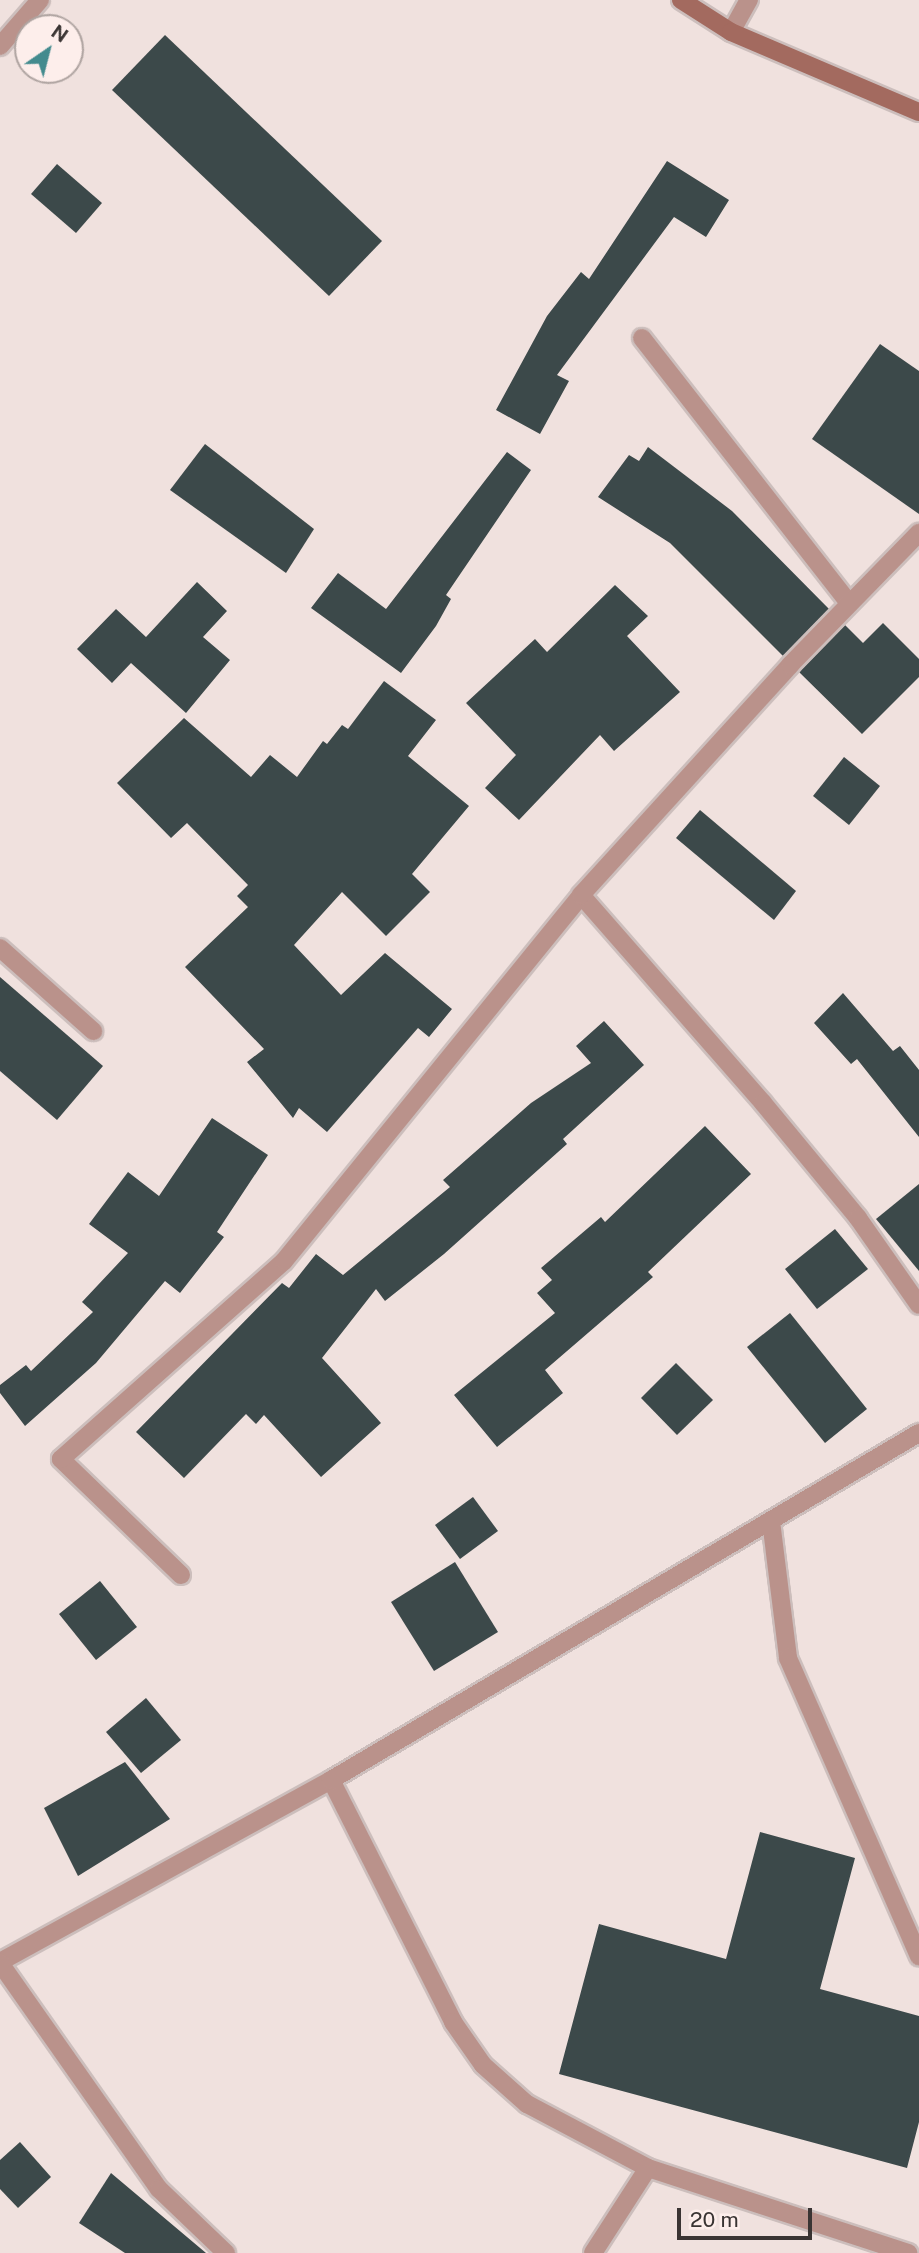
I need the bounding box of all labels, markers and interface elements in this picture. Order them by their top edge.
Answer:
north arrow [14,14,84,84]
text: N [47,20,72,47]
scale bar [681,2194,816,2238]
text: 20 m [690,2207,739,2232]

